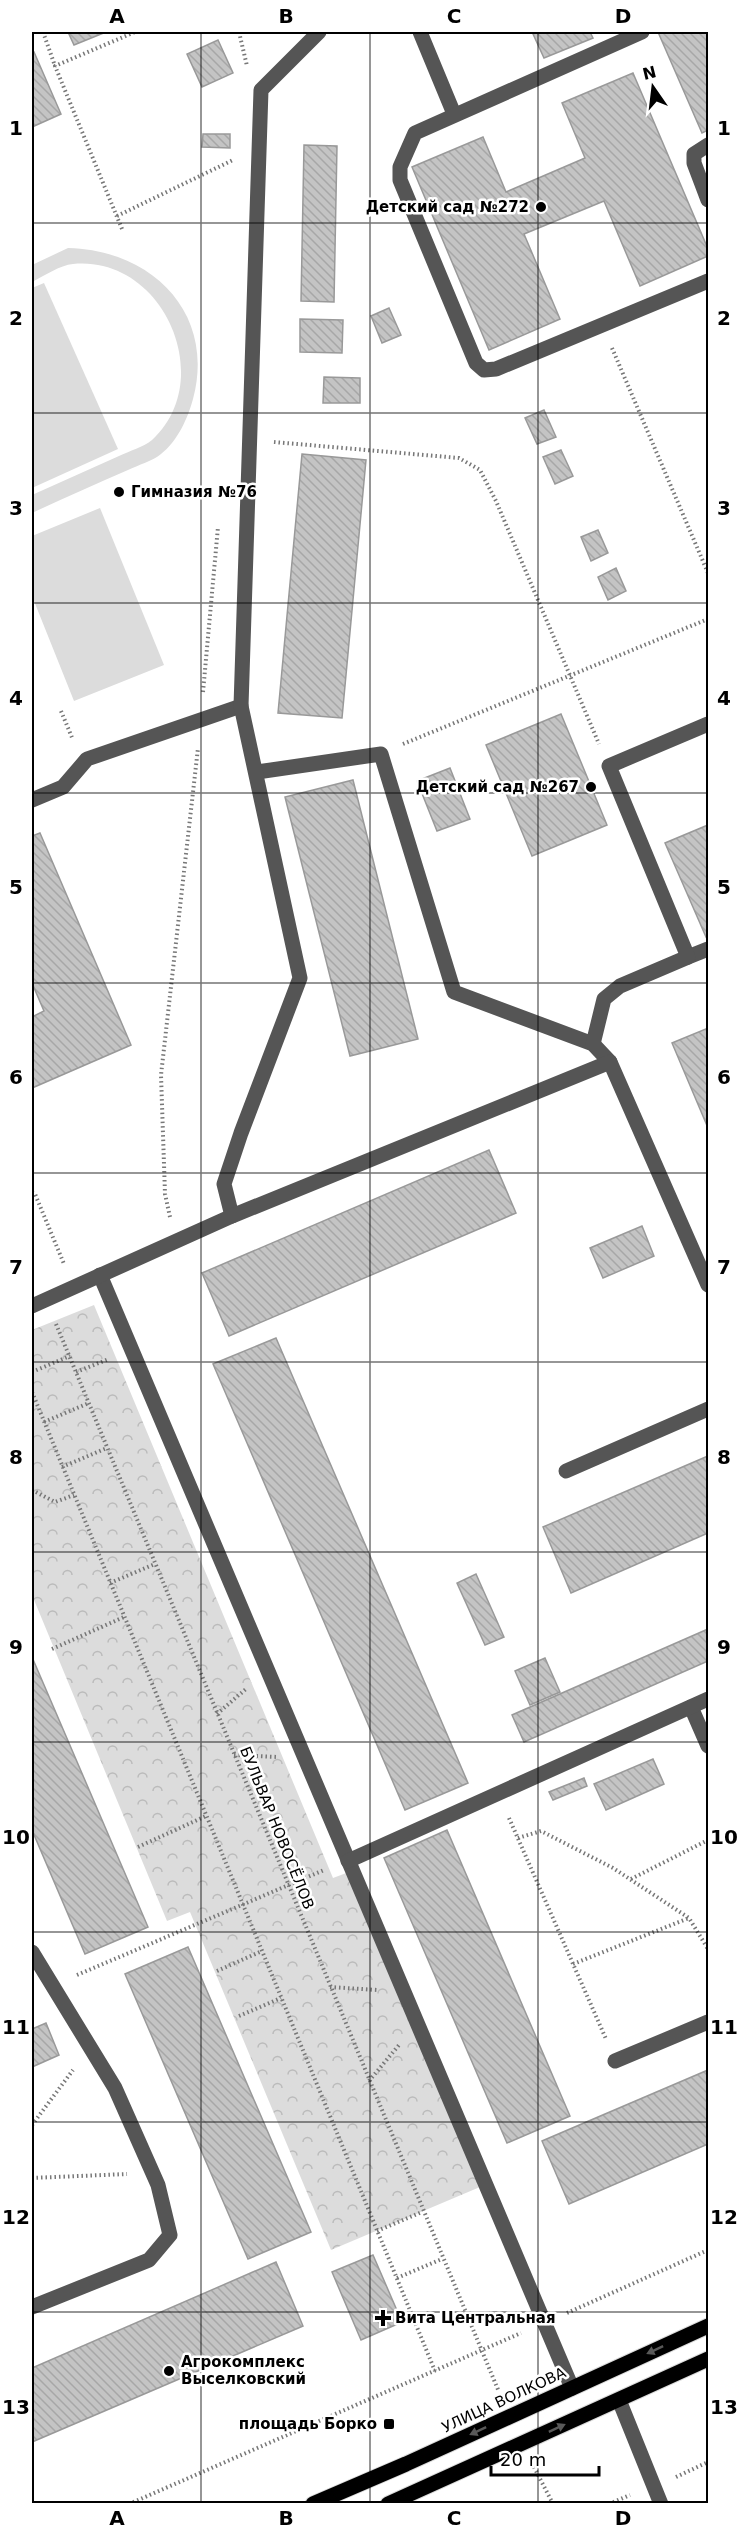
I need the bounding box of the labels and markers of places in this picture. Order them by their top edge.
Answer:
place label: Детский сад №272 [366,198,529,216]
marker: Детский сад №272 [534,200,548,214]
place label: Гимназия №76 [131,483,257,501]
marker: Гимназия №76 [112,485,126,499]
place label: Детский сад №267 [416,778,579,796]
marker: Детский сад №267 [584,780,598,794]
place label: Вита Центральная [395,2309,556,2327]
marker: Вита Центральная [376,2311,390,2325]
place label: Агрокомплекс Выселковский [181,2353,306,2388]
marker: Агрокомплекс Выселковский [162,2364,176,2378]
place label: площадь Борко [239,2415,377,2433]
marker: площадь Борко [382,2417,396,2431]

